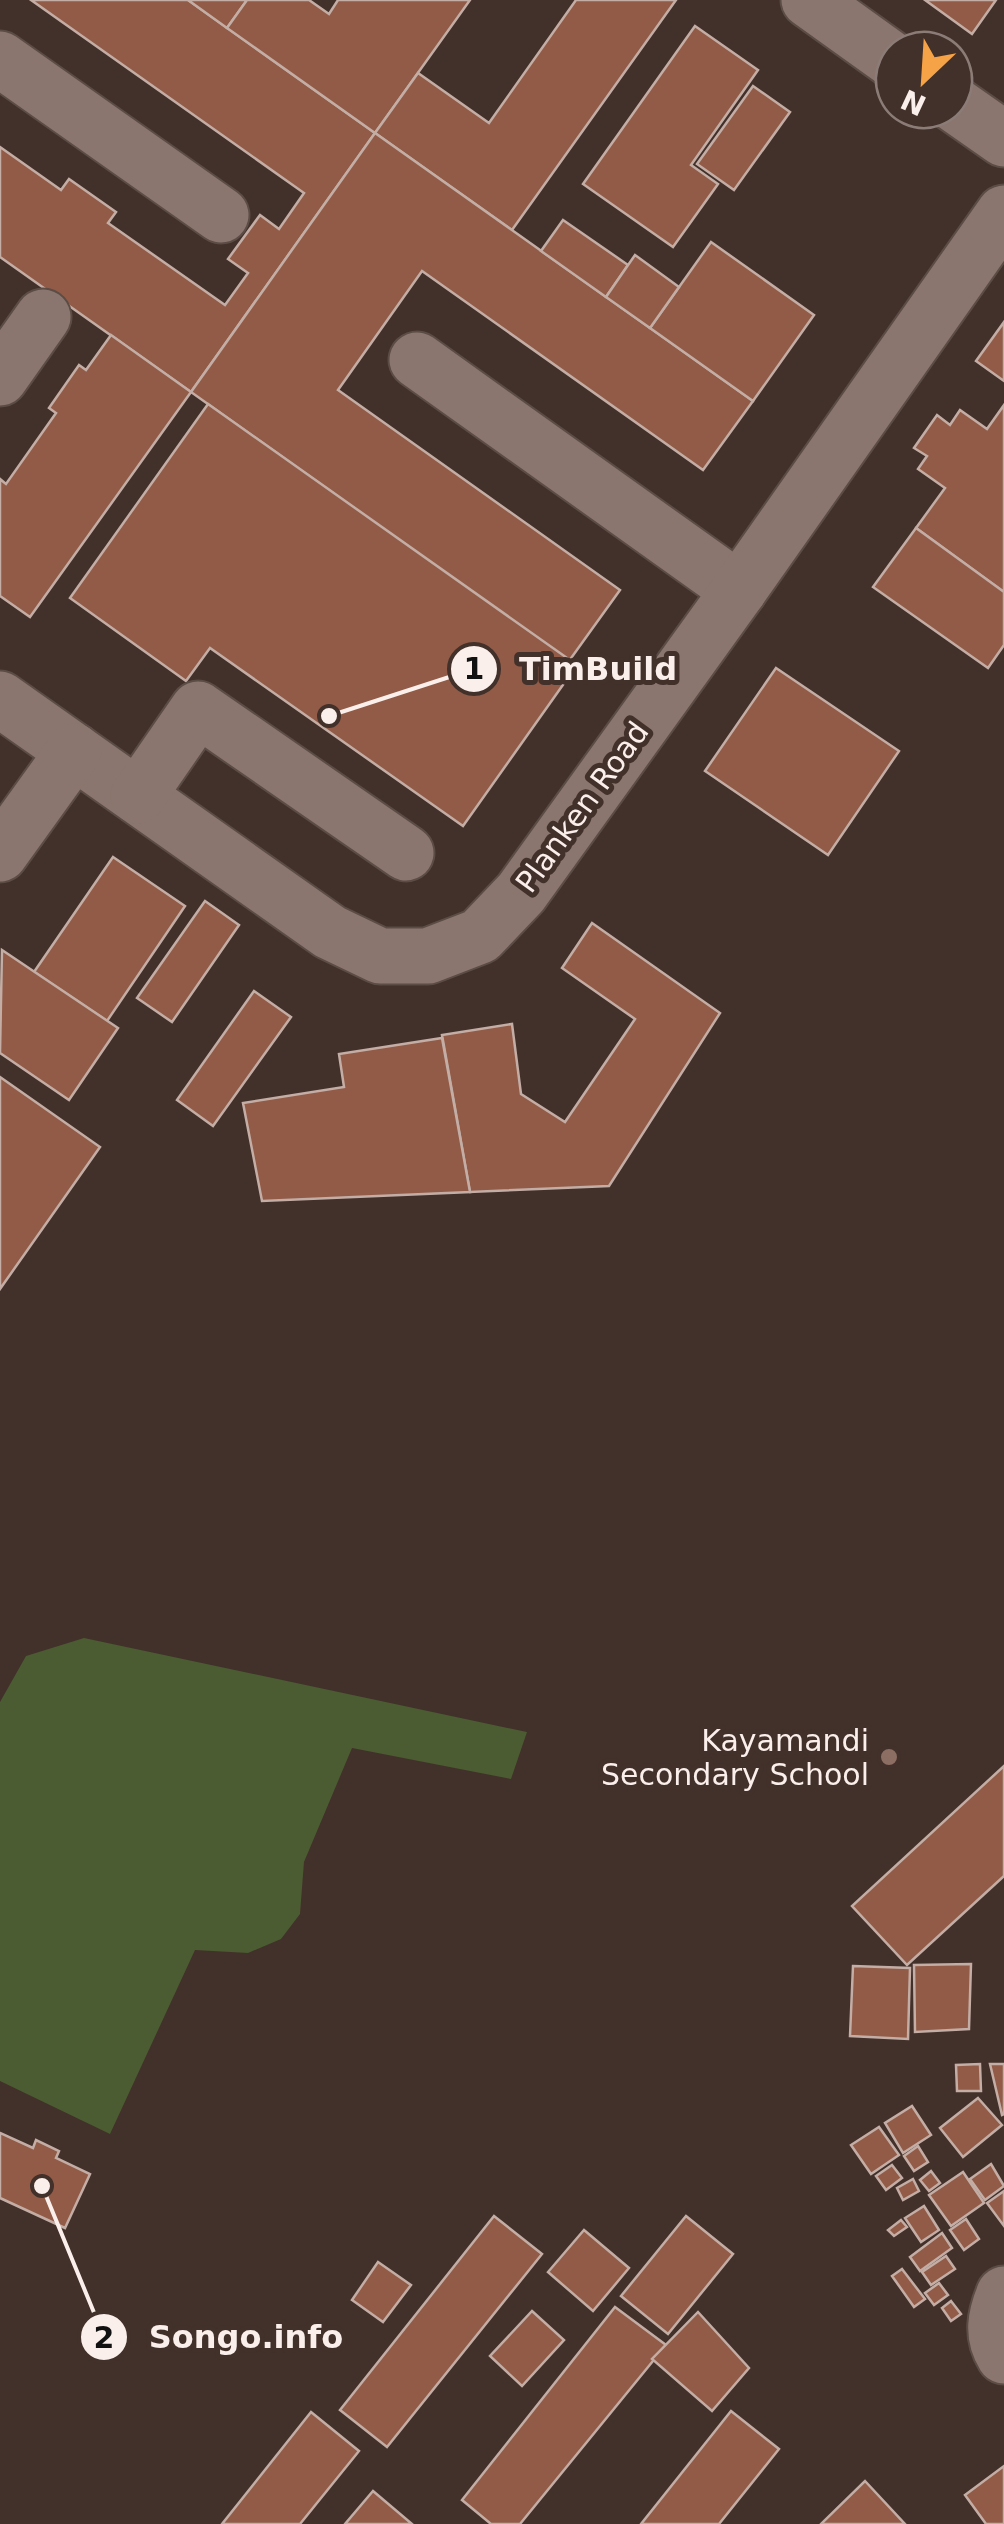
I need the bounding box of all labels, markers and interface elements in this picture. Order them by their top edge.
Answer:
north arrow [874,30,974,130]
text: N [896,82,931,122]
callout: TimBuild [449,638,697,700]
text: TimBuild [519,650,677,688]
text: 1 [464,651,484,686]
street label: Planken Road [508,715,656,899]
place label: Kayamandi Secondary School [601,1723,869,1792]
marker: Kayamandi Secondary School [878,1746,900,1768]
callout: Songo.info [79,2306,363,2368]
text: Songo.info [149,2318,343,2356]
text: 2 [94,2320,114,2355]

